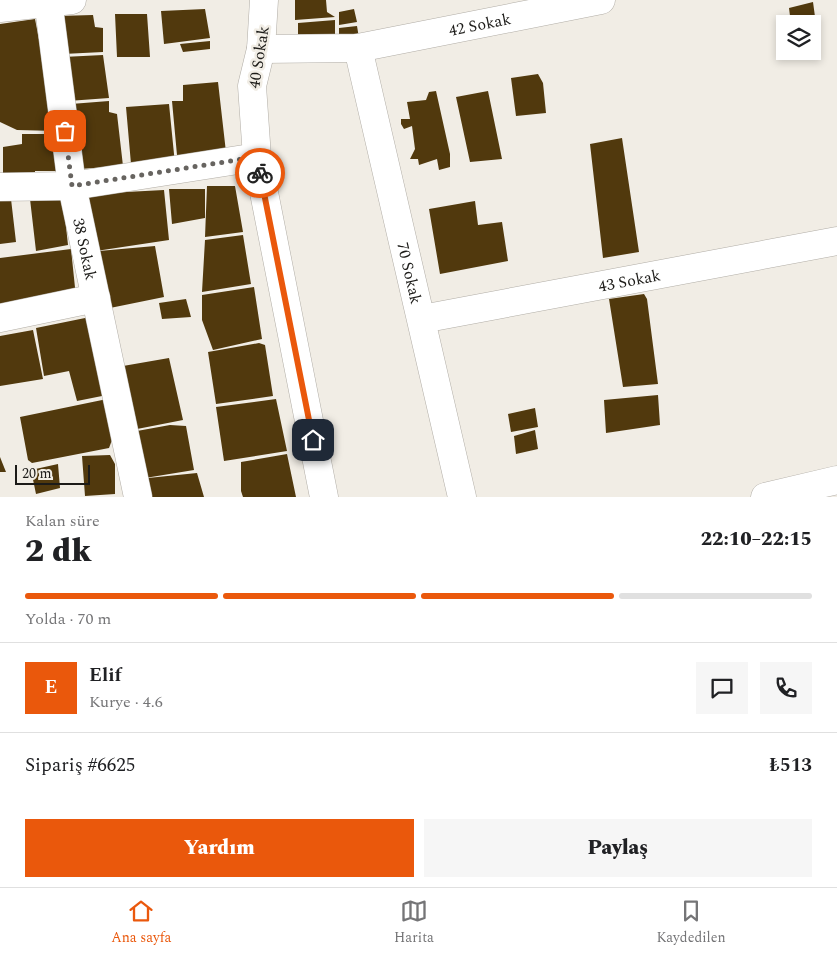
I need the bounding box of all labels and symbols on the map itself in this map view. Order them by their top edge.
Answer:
street label: 42 Sokak [447,7,513,43]
street label: 40 Sokak [242,24,276,90]
pin [44,110,86,152]
courier [235,148,285,198]
street label: 38 Sokak [66,216,103,283]
street label: 70 Sokak [390,240,428,307]
street label: 43 Sokak [596,263,663,299]
pin [292,419,334,461]
scale bar [15,462,90,485]

